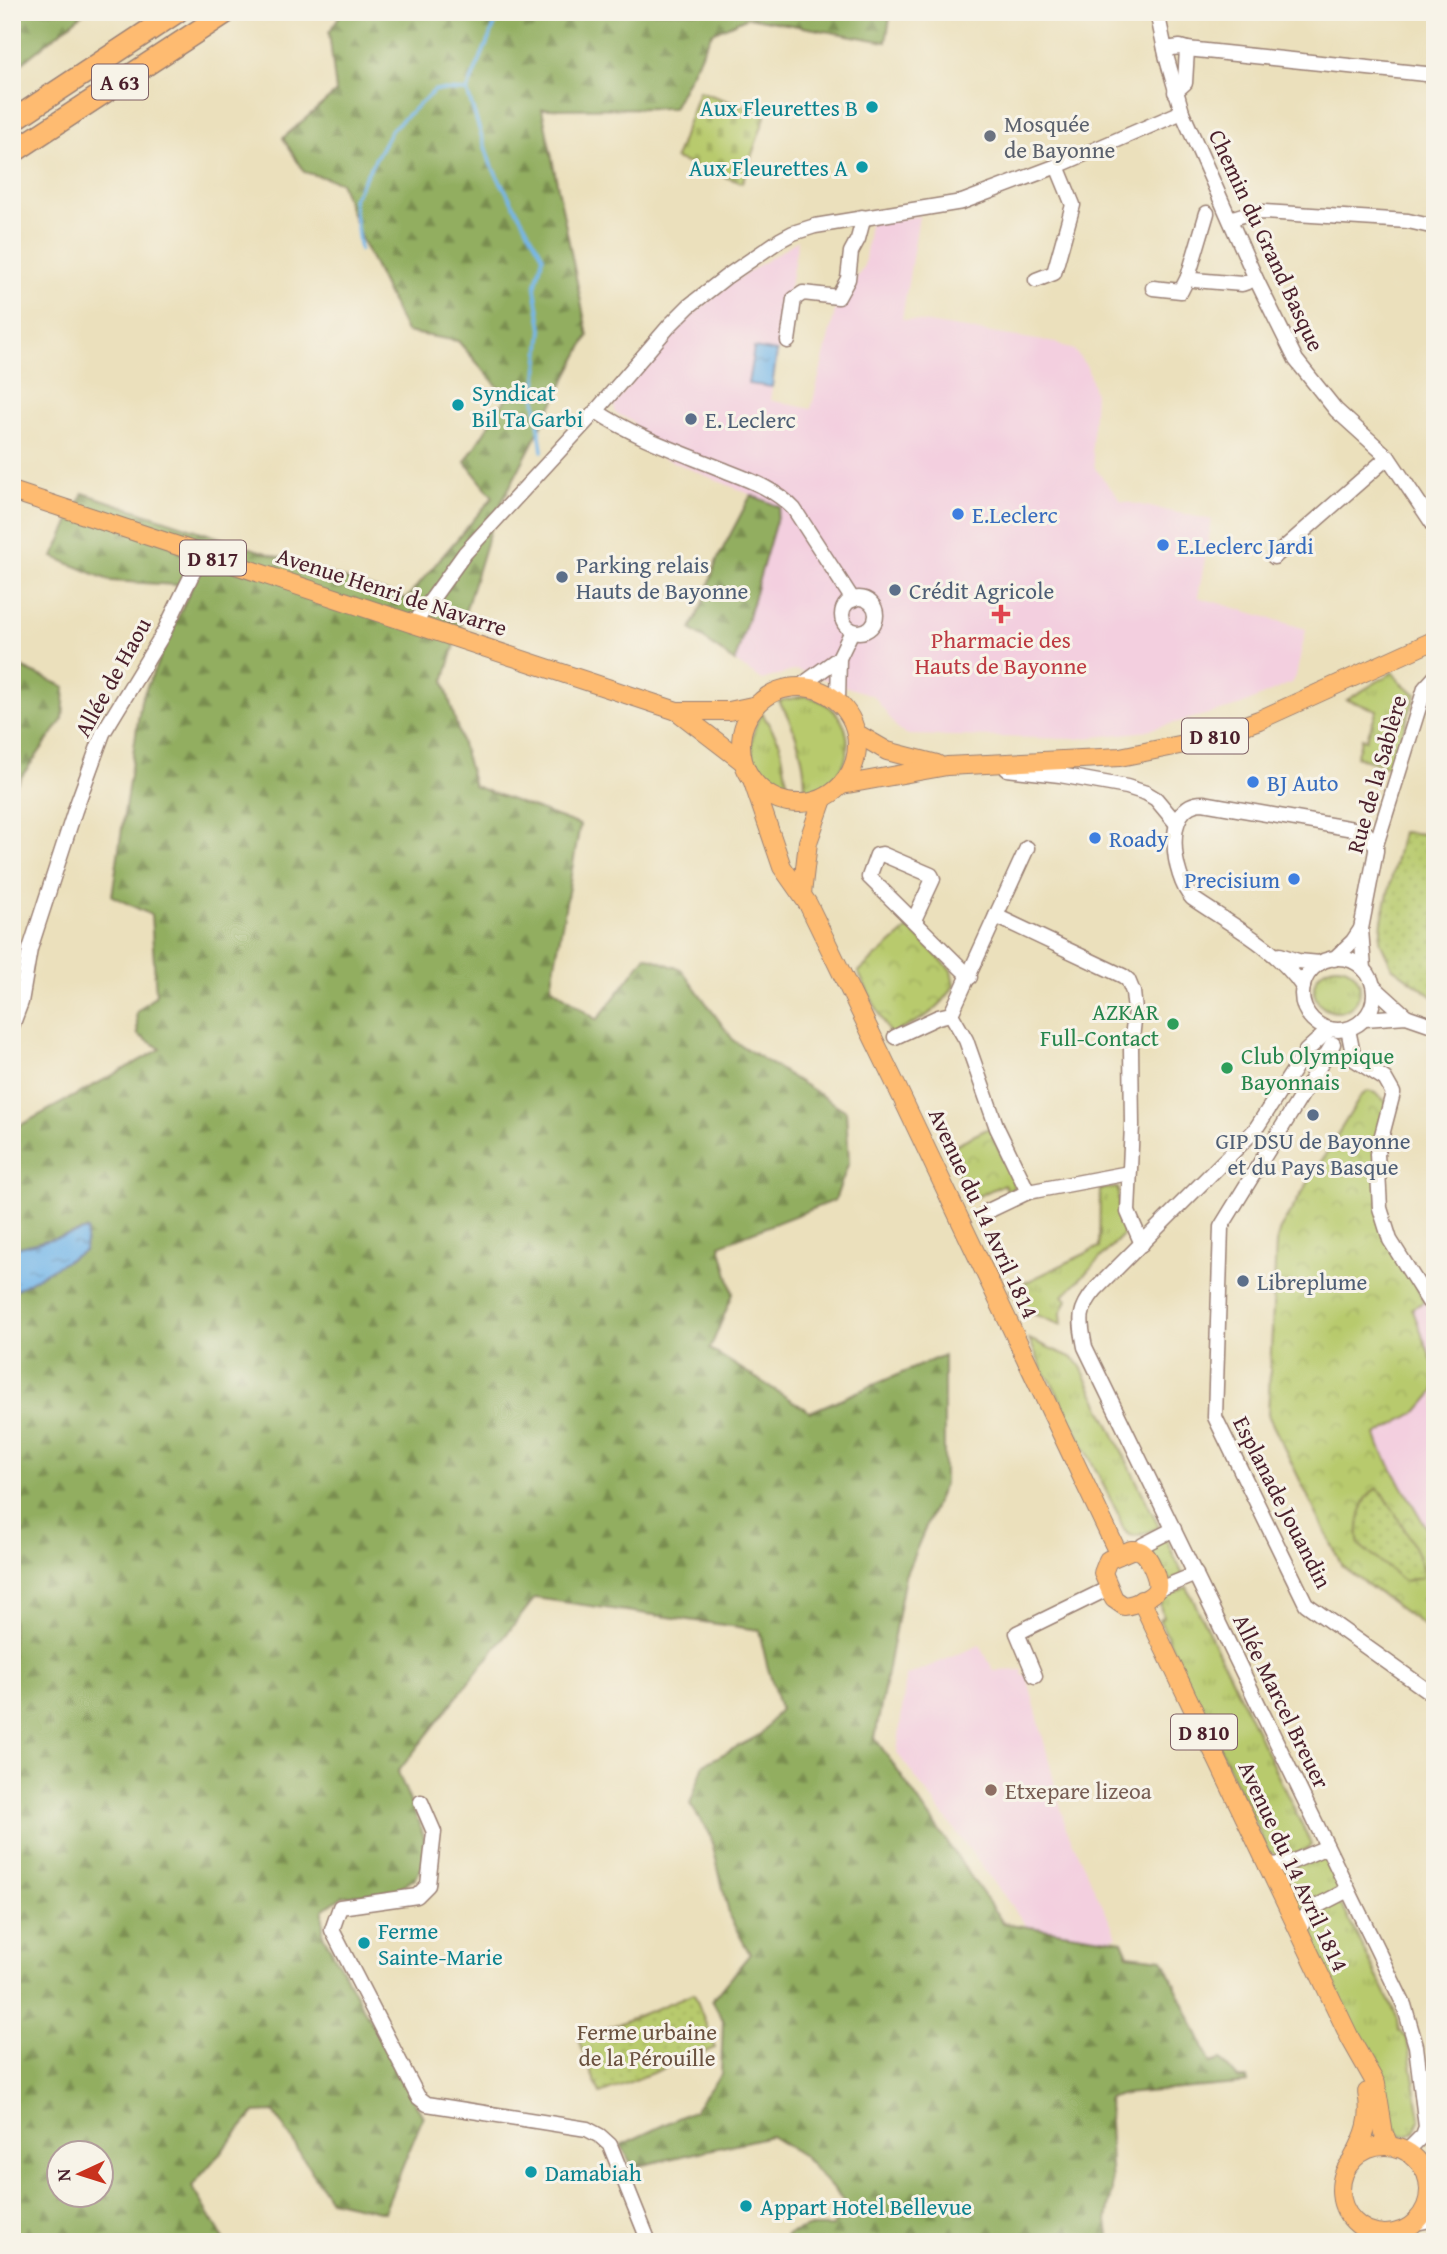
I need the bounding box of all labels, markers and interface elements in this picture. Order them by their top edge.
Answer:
road number: A 63 [92,64,148,100]
place label: Aux Fleurettes B [700,91,858,124]
marker: Aux Fleurettes B [864,99,880,115]
place label: Mosquée de Bayonne [1004,107,1115,166]
street label: Chemin du Grand Basque [1201,124,1333,356]
marker: Mosquée de Bayonne [982,128,998,144]
place label: Aux Fleurettes A [689,151,848,184]
marker: Aux Fleurettes A [854,159,870,175]
place label: Syndicat Bil Ta Garbi [472,376,583,435]
marker: Syndicat Bil Ta Garbi [450,397,466,413]
place label: E. Leclerc [705,403,796,436]
marker: E. Leclerc [683,411,699,427]
place label: E.Leclerc [972,498,1058,531]
marker: E.Leclerc [950,506,966,522]
place label: E.Leclerc Jardi [1177,529,1314,562]
marker: E.Leclerc Jardi [1155,537,1171,553]
street label: Avenue Henri de Navarre [272,538,512,644]
road number: D 817 [180,540,246,576]
place label: Parking relais Hauts de Bayonne [576,548,748,607]
marker: Parking relais Hauts de Bayonne [554,569,570,585]
place label: Crédit Agricole [909,574,1054,607]
marker: Crédit Agricole [887,582,903,598]
marker: Pharmacie des Hauts de Bayonne [993,606,1009,622]
street label: Allée de Haou [66,611,159,743]
place label: Pharmacie des Hauts de Bayonne [915,623,1087,682]
street label: Rue de la Sablère [1338,691,1414,857]
road number: D 810 [1182,718,1248,754]
place label: BJ Auto [1267,766,1339,799]
marker: BJ Auto [1245,774,1261,790]
place label: Roady [1109,822,1169,855]
marker: Roady [1087,830,1103,846]
place label: Precisium [1184,863,1280,896]
marker: Precisium [1286,871,1302,887]
place label: AZKAR Full-Contact [1040,995,1160,1054]
marker: AZKAR Full-Contact [1165,1016,1181,1032]
place label: Club Olympique Bayonnais [1241,1039,1394,1098]
marker: Club Olympique Bayonnais [1219,1060,1235,1076]
street label: Avenue du 14 Avril 1814 [921,1102,1047,1324]
marker: GIP DSU de Bayonne et du Pays Basque [1305,1107,1321,1123]
place label: GIP DSU de Bayonne et du Pays Basque [1216,1124,1410,1183]
place label: Libreplume [1257,1265,1367,1298]
marker: Libreplume [1235,1273,1251,1289]
street label: Esplanade Jouandin [1225,1410,1341,1594]
street label: Allée Marcel Breuer [1225,1608,1339,1794]
road number: D 810 [1171,1714,1237,1750]
street label: Avenue du 14 Avril 1814 [1231,1755,1357,1977]
place label: Etxepare lizeoa [1005,1774,1152,1807]
marker: Etxepare lizeoa [983,1782,999,1798]
place label: Ferme Sainte-Marie [378,1914,503,1973]
marker: Ferme Sainte-Marie [356,1935,372,1951]
park label: Ferme urbaine de la Pérouille [577,2015,717,2074]
north arrow [46,2138,116,2208]
place label: Damabiah [545,2156,642,2189]
marker: Damabiah [523,2164,539,2180]
text: N [49,2168,77,2182]
place label: Appart Hotel Bellevue [760,2190,972,2223]
marker: Appart Hotel Bellevue [738,2198,754,2214]

